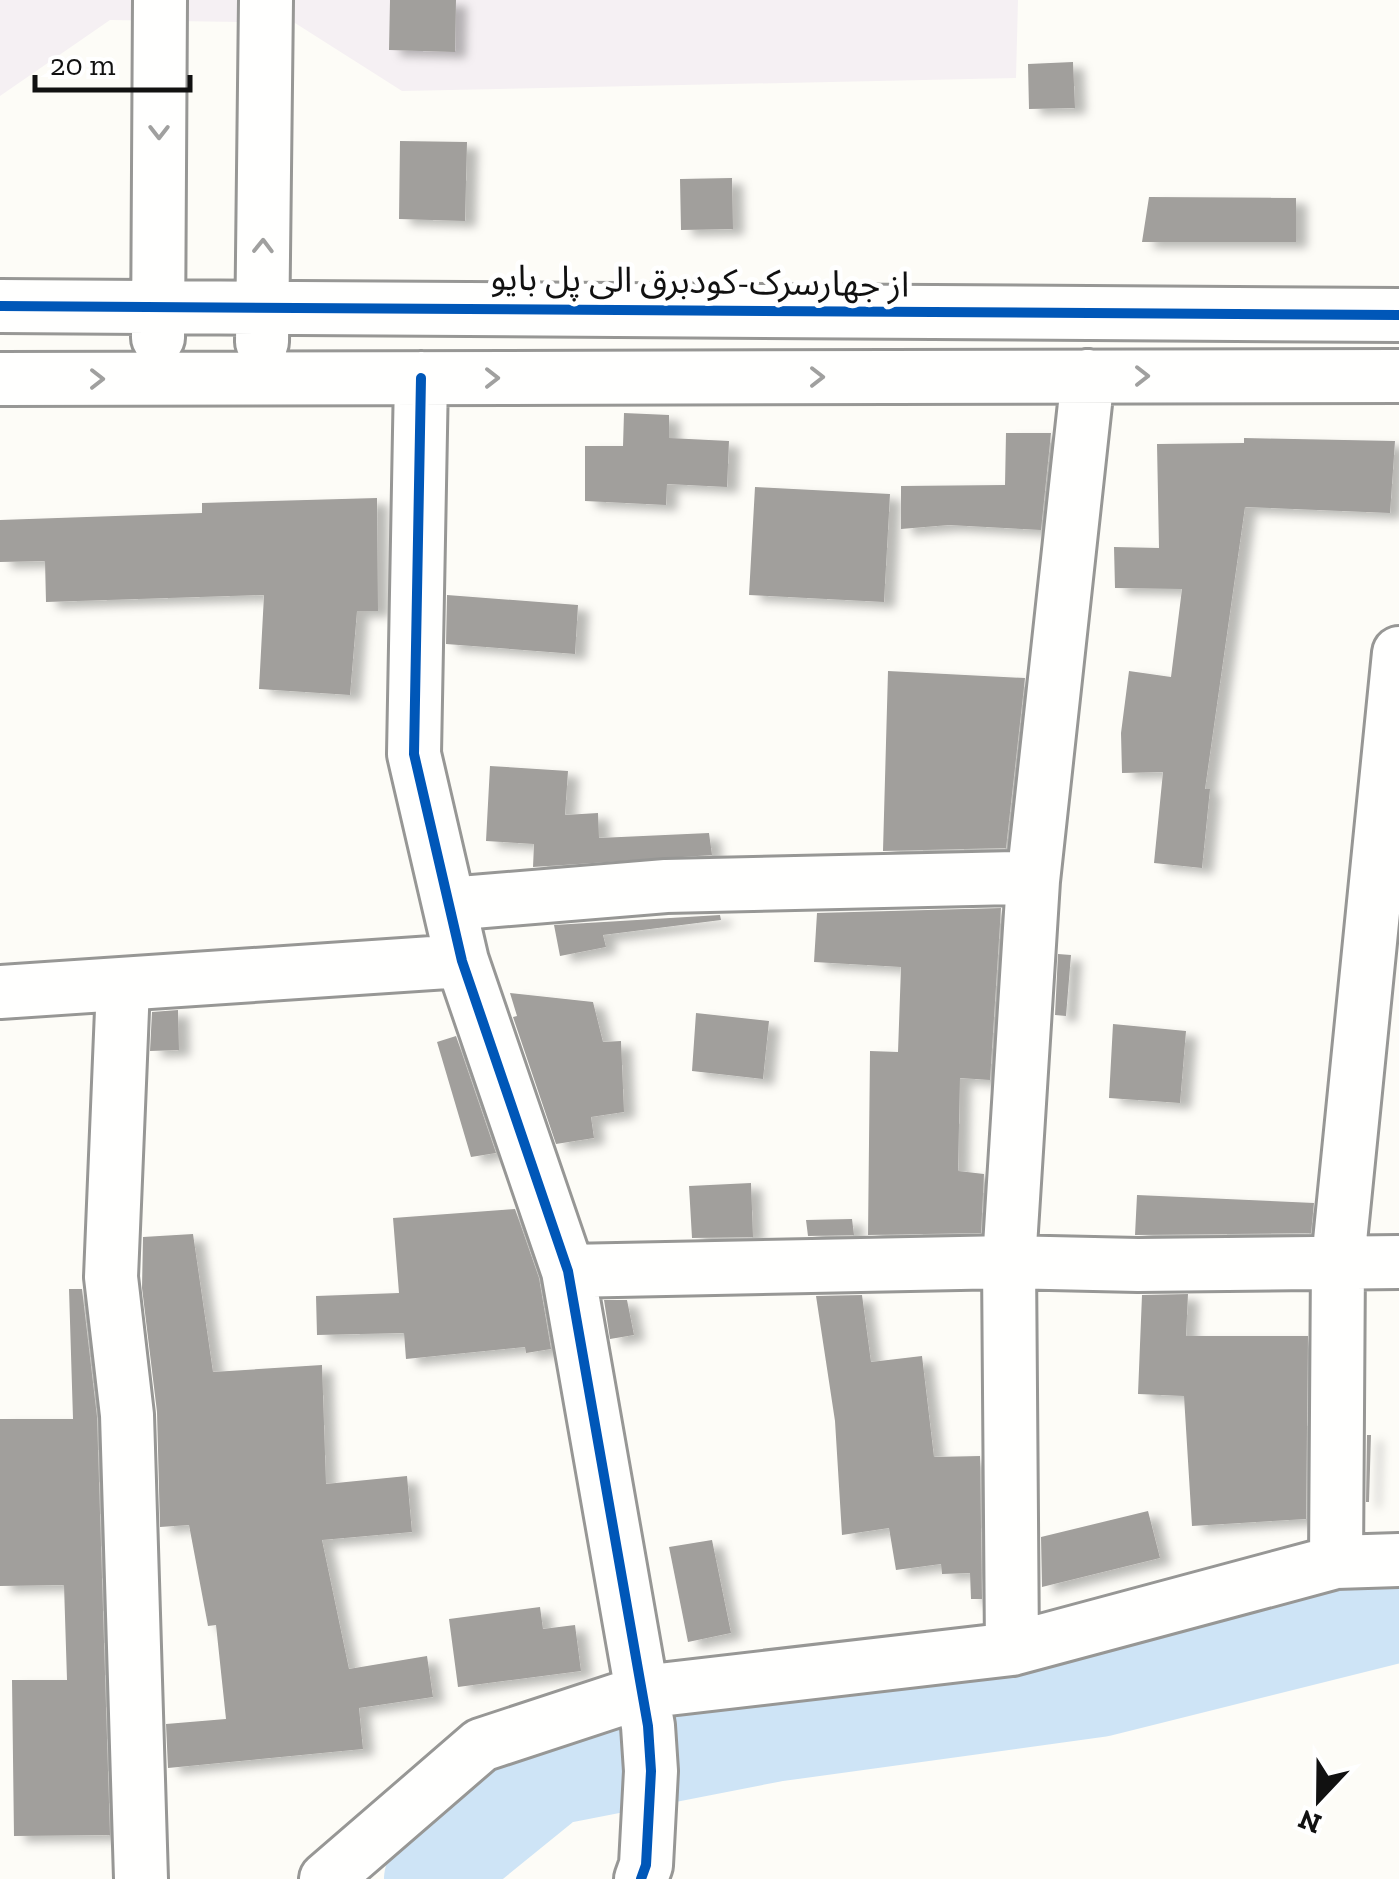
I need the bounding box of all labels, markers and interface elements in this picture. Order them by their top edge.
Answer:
scale bar [35,30,190,92]
text: 20 m [50,47,116,83]
one-way arrow [148,126,170,141]
one-way arrow [253,237,274,253]
street label: از جهارسرک-کودبرق الی پل بایو [490,256,910,307]
one-way arrow [1136,365,1151,387]
one-way arrow [810,366,826,388]
one-way arrow [486,367,501,389]
one-way arrow [90,368,106,390]
north arrow [1269,1749,1369,1849]
text: N [1294,1802,1326,1841]

